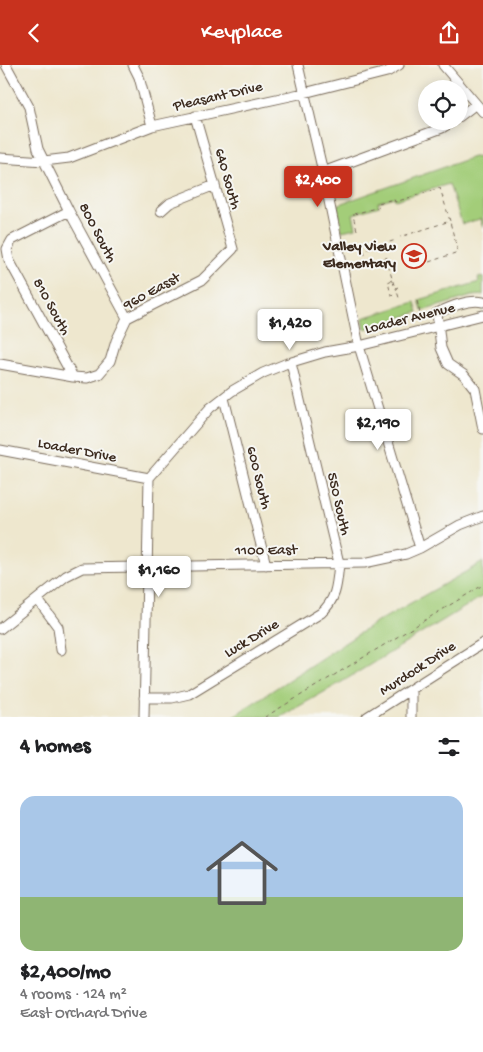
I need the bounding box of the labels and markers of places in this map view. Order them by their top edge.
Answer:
pin: $2,400 [277,165,359,208]
place label: Valley View Elementary [322,238,397,273]
school or university icon: Valley View Elementary [401,243,427,269]
pin: $1,420 [249,309,331,351]
pin: $2,190 [337,409,419,451]
pin: $1,160 [118,555,200,598]

